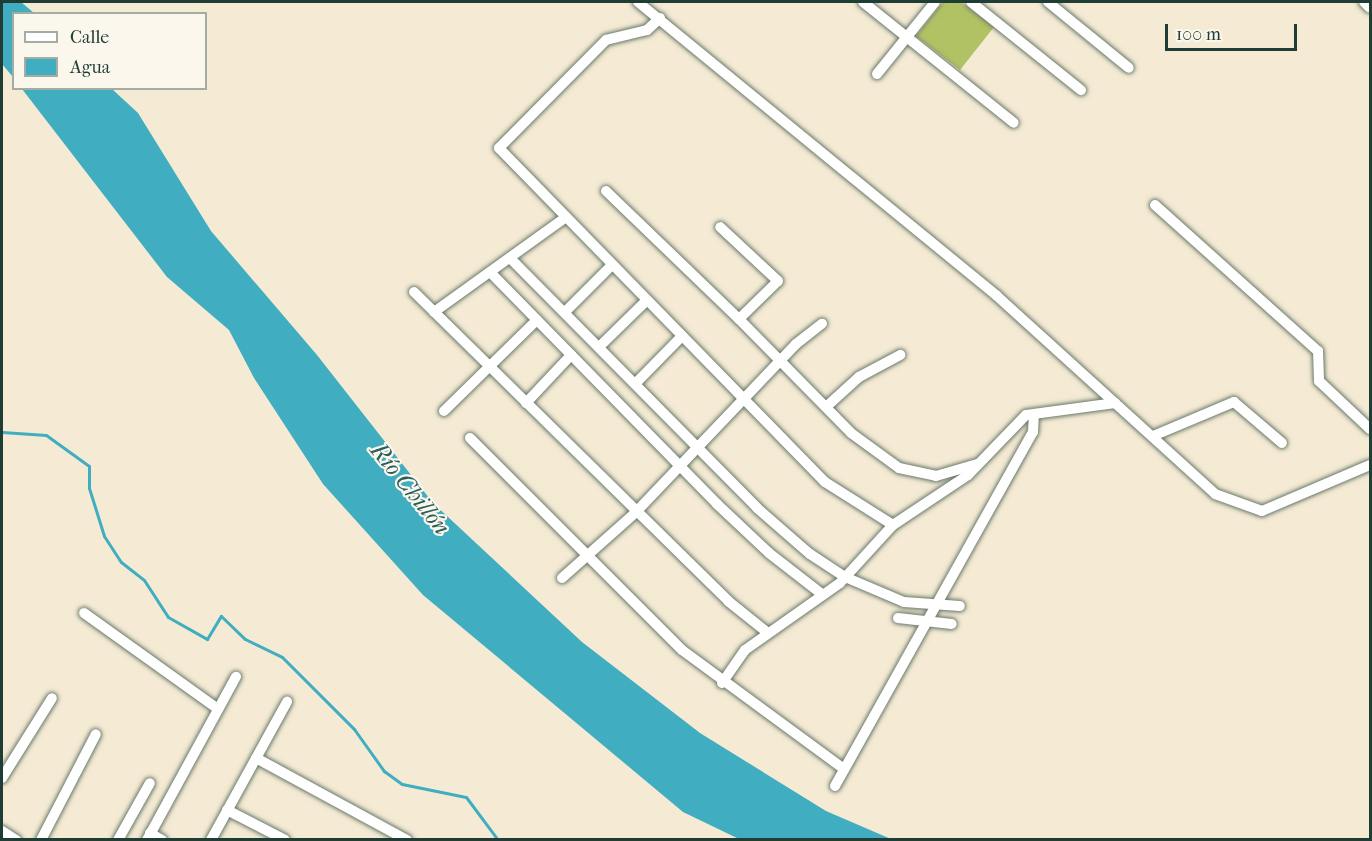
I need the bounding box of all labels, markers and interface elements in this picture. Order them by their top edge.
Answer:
legend [12,12,207,90]
scale bar [1168,12,1300,50]
text: 100 m [1176,24,1221,45]
text: Calle [70,27,109,48]
text: Agua [70,57,110,78]
water label: Río Chillón [364,437,456,541]

